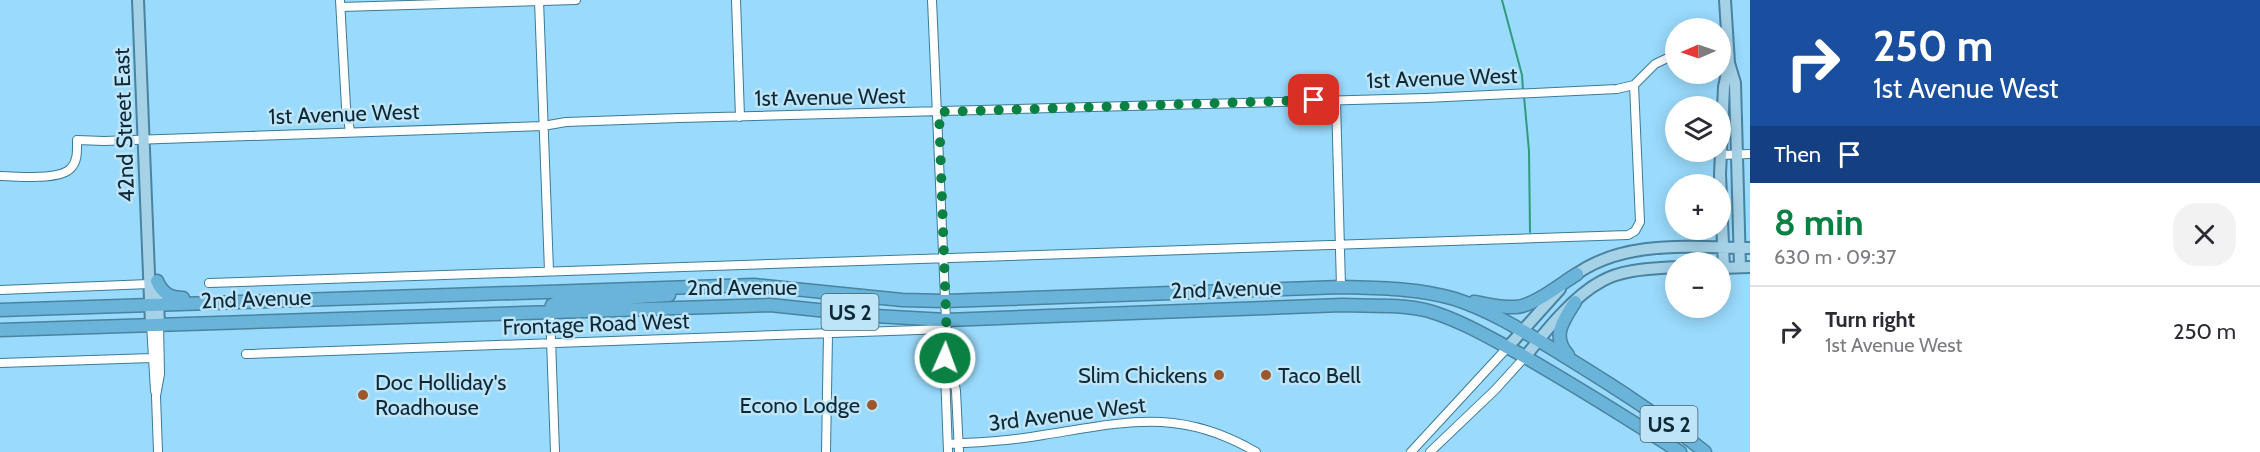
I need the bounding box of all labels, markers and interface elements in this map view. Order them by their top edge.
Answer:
north arrow [1665,18,1731,84]
map controls [1665,18,1731,318]
text: 250 m [1873,20,1993,72]
icon: right [1774,24,1852,102]
street label: 42nd Street East [108,47,140,203]
street label: 1st Avenue West [1366,62,1519,94]
text: 1st Avenue West [1873,72,2058,105]
pin [1288,74,1339,125]
street label: 1st Avenue West [754,82,906,112]
icon: arrive [1297,83,1330,116]
button: layers [1665,96,1731,162]
street label: 1st Avenue West [268,98,421,130]
icon: arrive [1833,138,1866,171]
text: Then [1774,141,1821,168]
button: + [1665,174,1731,240]
text: 8 min [1774,200,1864,244]
button: close [2173,203,2236,266]
text: 630 m · 09:37 [1774,245,1896,269]
button: − [1665,252,1731,318]
street label: 2nd Avenue [687,274,797,301]
street label: 2nd Avenue [1170,274,1282,304]
street label: 2nd Avenue [200,284,312,314]
road number: US 2 [822,294,878,330]
text: Turn right [1825,306,1915,333]
street label: Frontage Road West [502,307,690,341]
icon: right [1774,315,1807,348]
text: 250 m [2173,318,2236,345]
position arrow [913,326,977,390]
text: 1st Avenue West [1825,333,1962,357]
place label: Slim Chickens [1078,362,1207,389]
place label: Taco Bell [1278,362,1361,389]
marker: Slim Chickens [1212,368,1226,382]
marker: Taco Bell [1259,368,1273,382]
place label: Doc Holliday's Roadhouse [375,369,506,421]
marker: Doc Holliday's Roadhouse [356,388,370,402]
street label: 3rd Avenue West [987,391,1148,437]
place label: Econo Lodge [740,392,860,419]
marker: Econo Lodge [865,398,879,412]
road number: US 2 [1640,406,1698,442]

